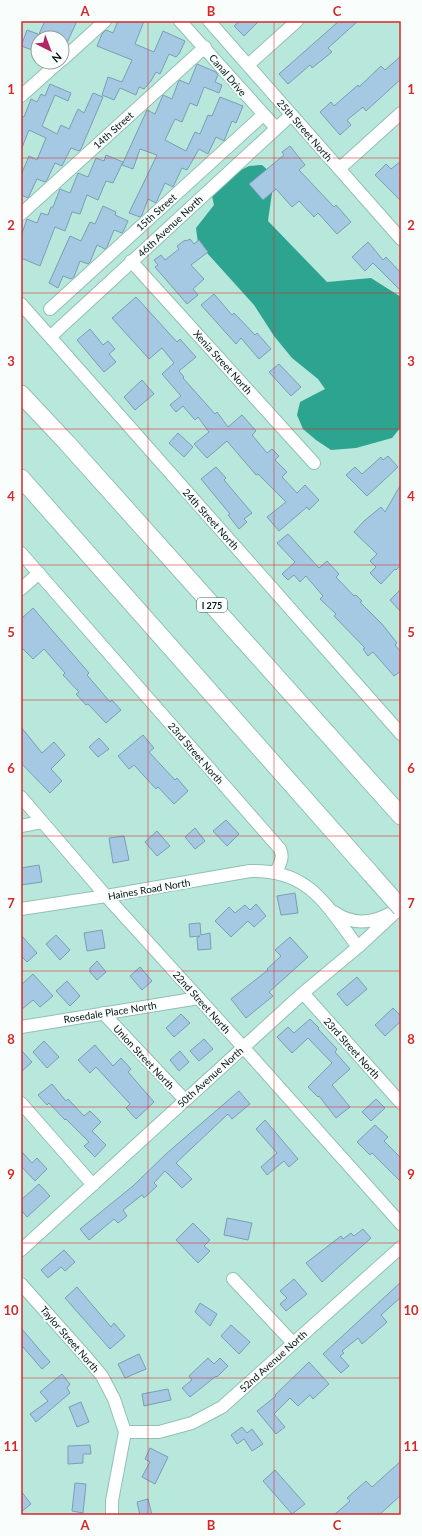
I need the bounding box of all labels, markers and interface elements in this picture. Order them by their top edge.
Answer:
text: A [79,3,90,19]
text: B [207,3,216,19]
text: C [333,3,342,19]
north arrow [30,30,70,70]
text: N [50,50,65,65]
street label: Canal Drive [207,52,249,98]
text: 1 [7,81,15,97]
text: 1 [407,81,415,97]
street label: 25th Street North [275,97,335,163]
street label: 14th Street [91,109,136,151]
street label: 15th Street [134,191,179,233]
street label: 46th Avenue North [135,193,205,259]
text: 2 [7,217,15,233]
text: 2 [407,217,415,233]
street label: Xenia Street North [191,328,255,396]
text: 3 [7,353,15,369]
text: 3 [407,353,415,369]
street label: 24th Street North [180,486,242,552]
text: 4 [7,488,15,504]
text: 4 [407,488,415,504]
road number: I 275 [197,598,227,612]
text: 5 [7,624,15,640]
text: 5 [407,624,415,640]
street label: 23rd Street North [166,720,226,786]
text: 6 [7,760,15,776]
text: 6 [407,760,415,776]
street label: Haines Road North [107,876,191,902]
text: 7 [7,895,15,911]
text: 7 [407,895,415,911]
street label: 22nd Street North [171,968,233,1036]
street label: Rosedale Place North [63,999,157,1025]
street label: 23rd Street North [321,1015,383,1081]
street label: Union Street North [111,1022,177,1092]
text: 8 [7,1031,15,1047]
text: 8 [407,1031,415,1047]
street label: 50th Avenue North [175,1044,245,1110]
text: 9 [7,1166,15,1182]
text: 9 [407,1166,415,1182]
text: 10 [3,1302,19,1318]
text: 10 [403,1302,419,1318]
street label: Taylor Street North [38,1304,102,1374]
street label: 52nd Avenue North [237,1328,309,1394]
text: 11 [3,1438,19,1454]
text: 11 [403,1438,419,1454]
text: A [79,1517,90,1533]
text: B [207,1517,216,1533]
text: C [333,1517,342,1533]

